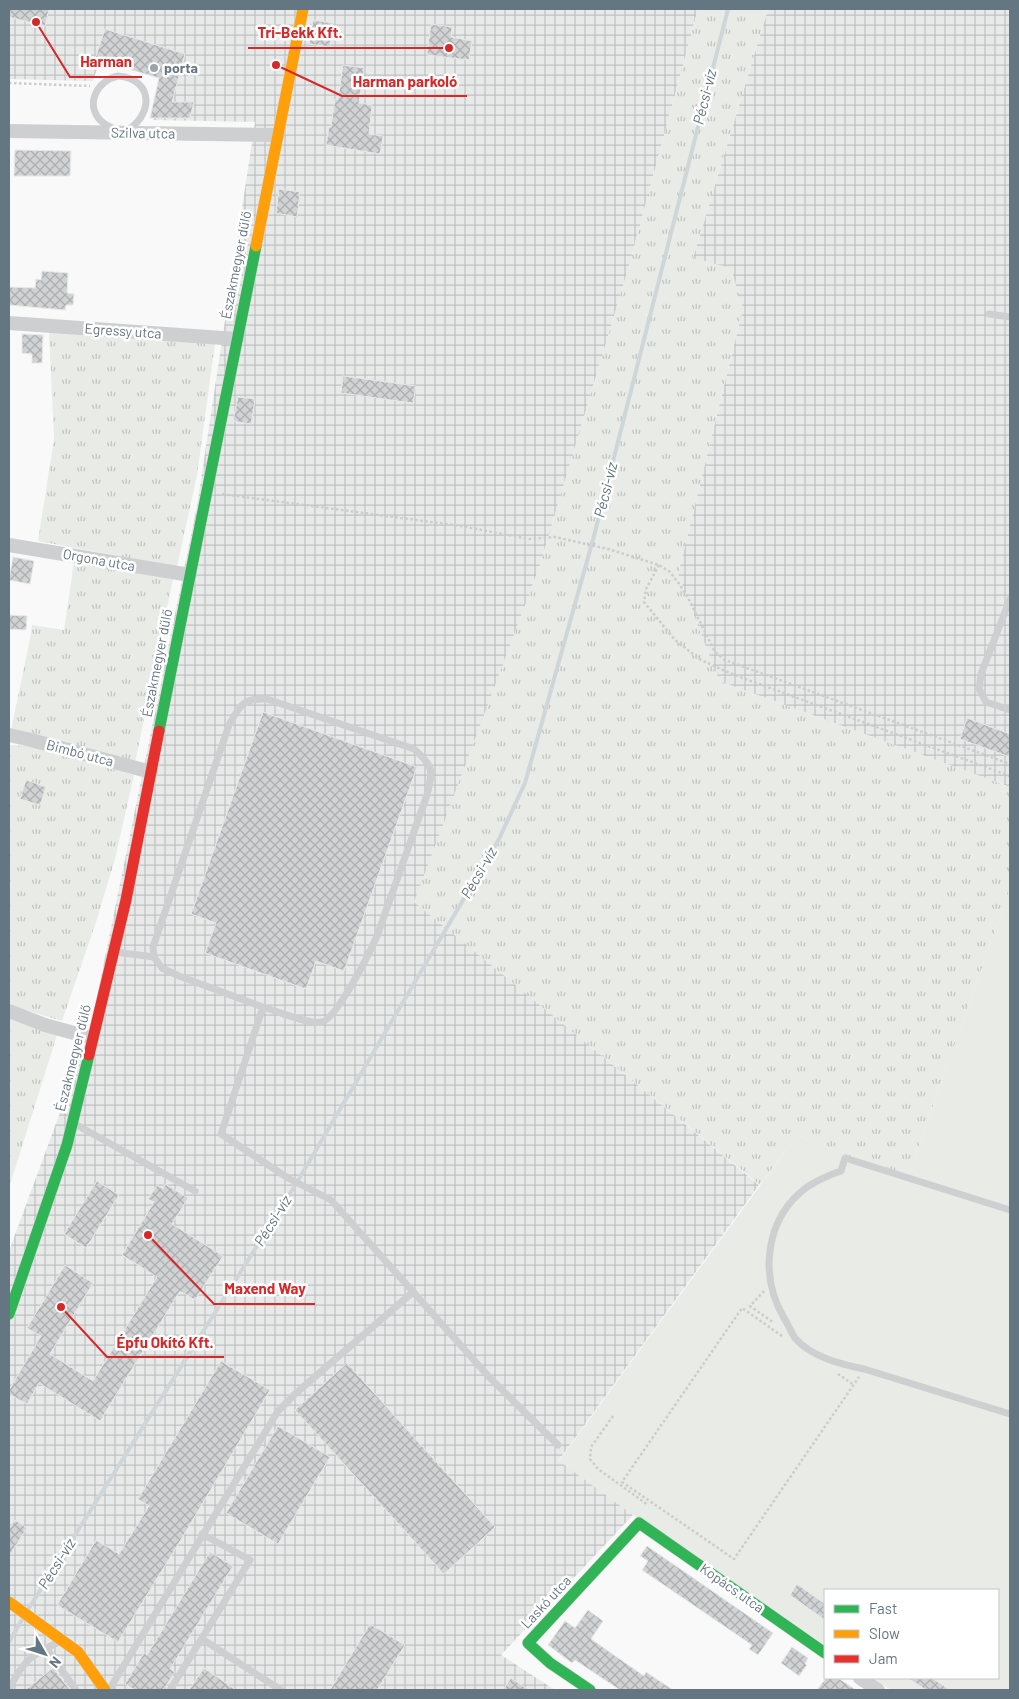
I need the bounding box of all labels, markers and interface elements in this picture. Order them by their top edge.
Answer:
callout: Tri-Bekk Kft. [248,18,353,48]
text: Tri-Bekk Kft. [257,23,343,41]
callout: Harman [70,47,142,77]
text: Harman [80,52,132,70]
place label: porta [164,59,198,76]
marker: porta [148,62,160,74]
callout: Harman parkoló [342,66,467,96]
water label: Pécsi-víz [688,67,720,126]
text: Harman parkoló [353,72,457,90]
street label: Szilva utca [111,123,175,142]
street label: Északmegyer dűlő [217,210,254,320]
street label: Egressy utca [84,319,162,342]
water label: Pécsi-víz [589,460,621,519]
street label: Orgona utca [62,545,137,574]
street label: Északmegyer dűlő [138,608,175,718]
street label: Bimbó utca [45,735,115,770]
water label: Pécsi-víz [456,843,500,901]
street label: Északmegyer dűlő [51,1003,94,1113]
water label: Pécsi-víz [250,1191,295,1249]
callout: Maxend Way [214,1274,315,1304]
text: Maxend Way [224,1279,306,1297]
callout: Épfu Okító Kft. [107,1327,224,1357]
text: Épfu Okító Kft. [117,1333,213,1351]
water label: Pécsi-víz [34,1534,79,1592]
street label: Kopács utca [697,1559,768,1616]
street label: Laskó utca [517,1572,574,1631]
legend [824,1589,999,1679]
text: Fast [869,1599,897,1617]
text: Slow [869,1624,900,1642]
north arrow [20,1629,70,1679]
text: Jam [869,1649,898,1667]
text: N [46,1654,65,1671]

